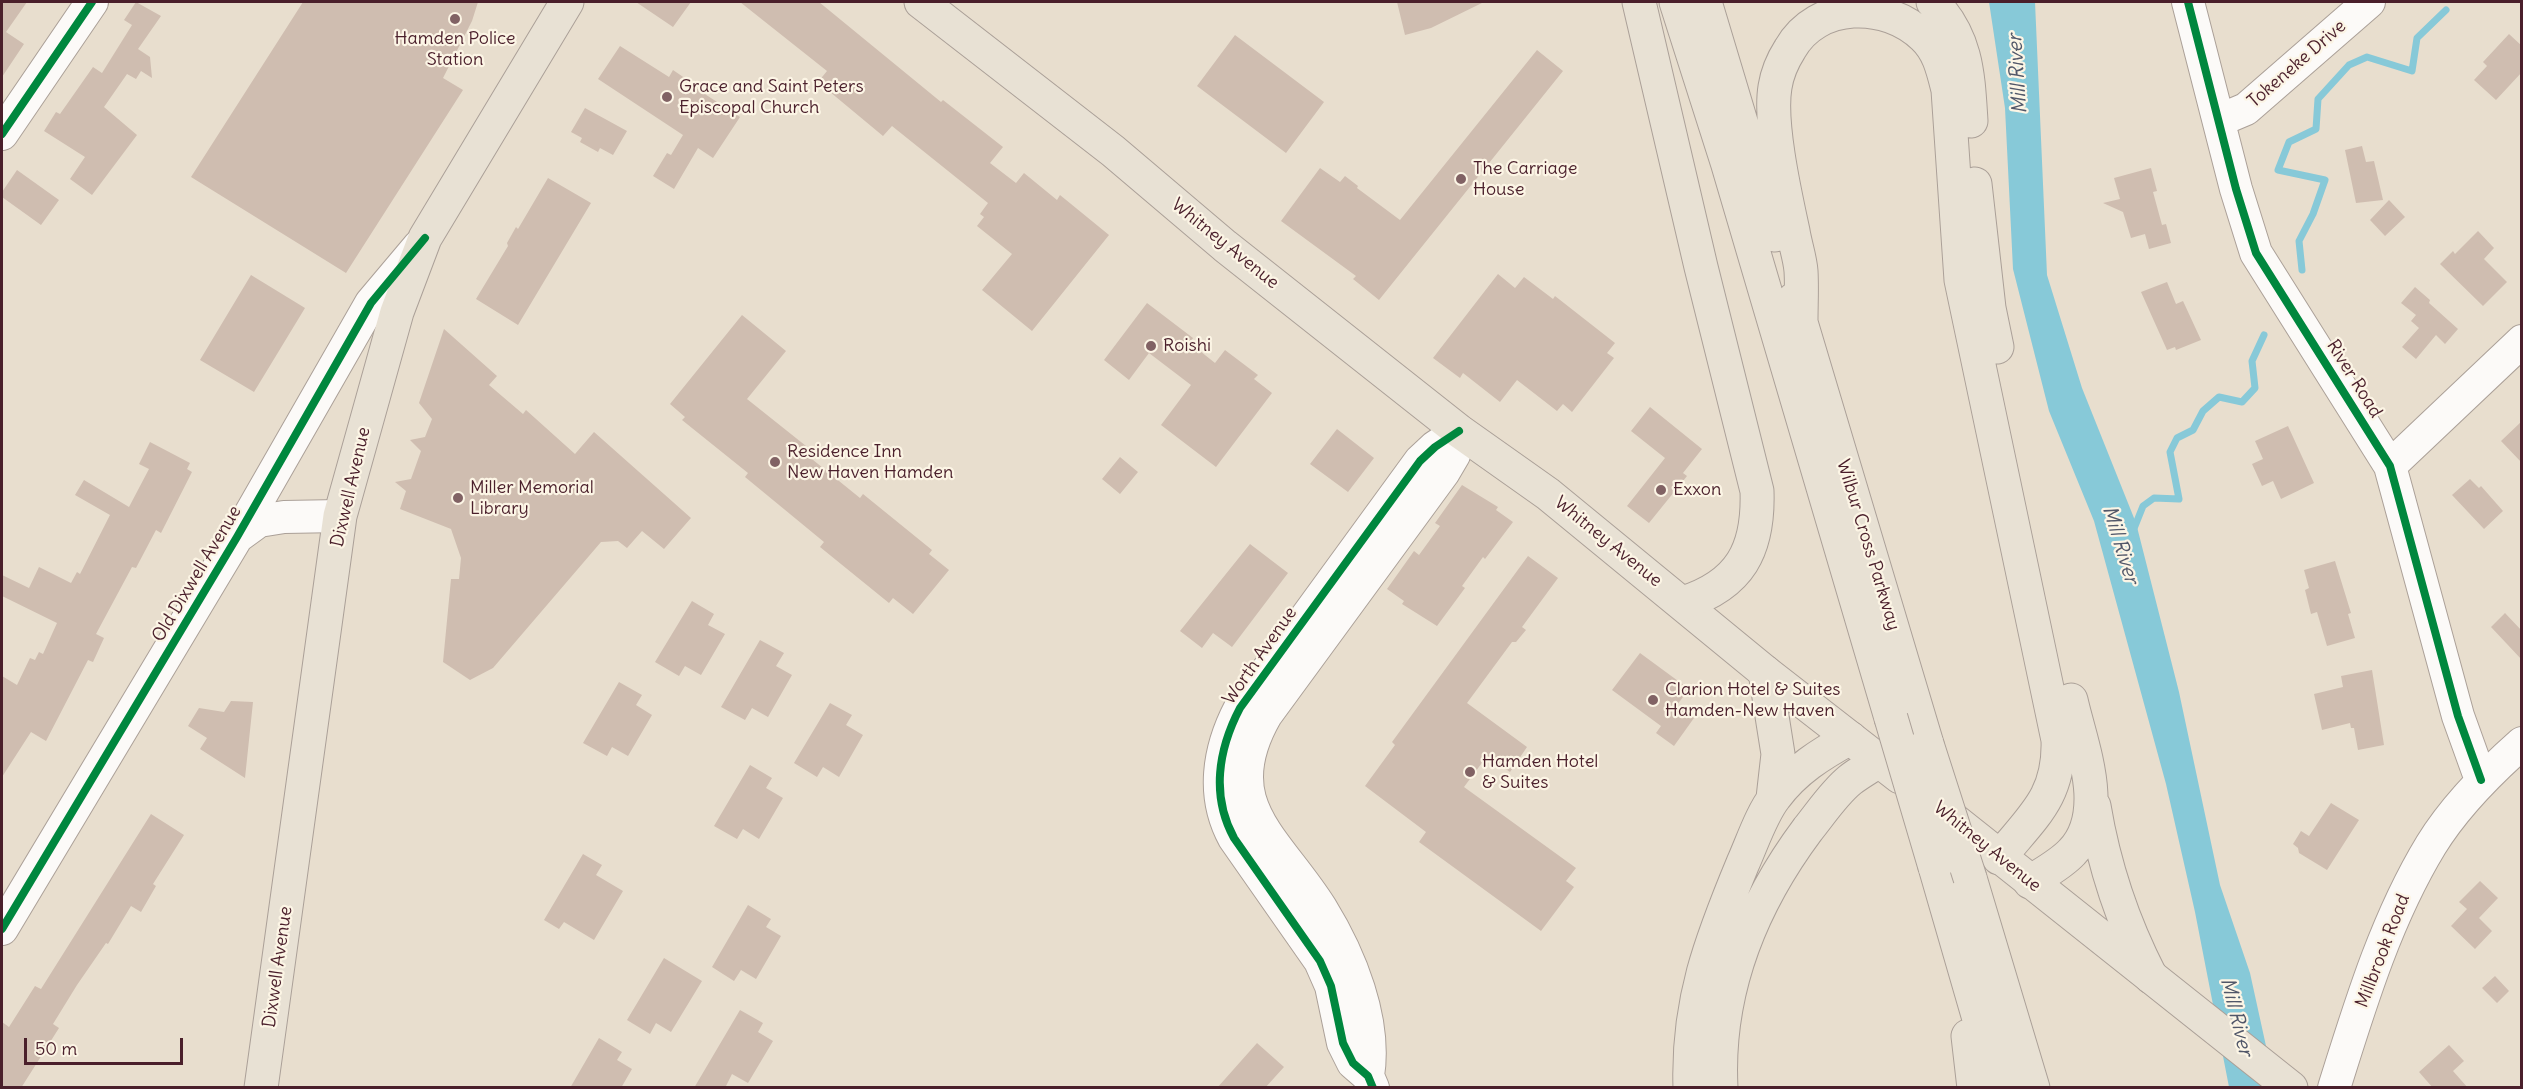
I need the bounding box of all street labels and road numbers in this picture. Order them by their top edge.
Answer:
street label: Tokeneke Drive [2244,16,2350,112]
street label: Whitney Avenue [1167,194,1283,294]
street label: River Road [2322,336,2386,422]
street label: Dixwell Avenue [327,425,375,549]
street label: Wilbur Cross Parkway [1832,457,1904,633]
street label: Whitney Avenue [1550,492,1666,592]
street label: Old Dixwell Avenue [148,502,246,646]
street label: Worth Avenue [1218,603,1302,709]
street label: Whitney Avenue [1929,797,2045,897]
street label: Millbrook Road [2351,891,2415,1011]
street label: Dixwell Avenue [259,905,297,1029]

